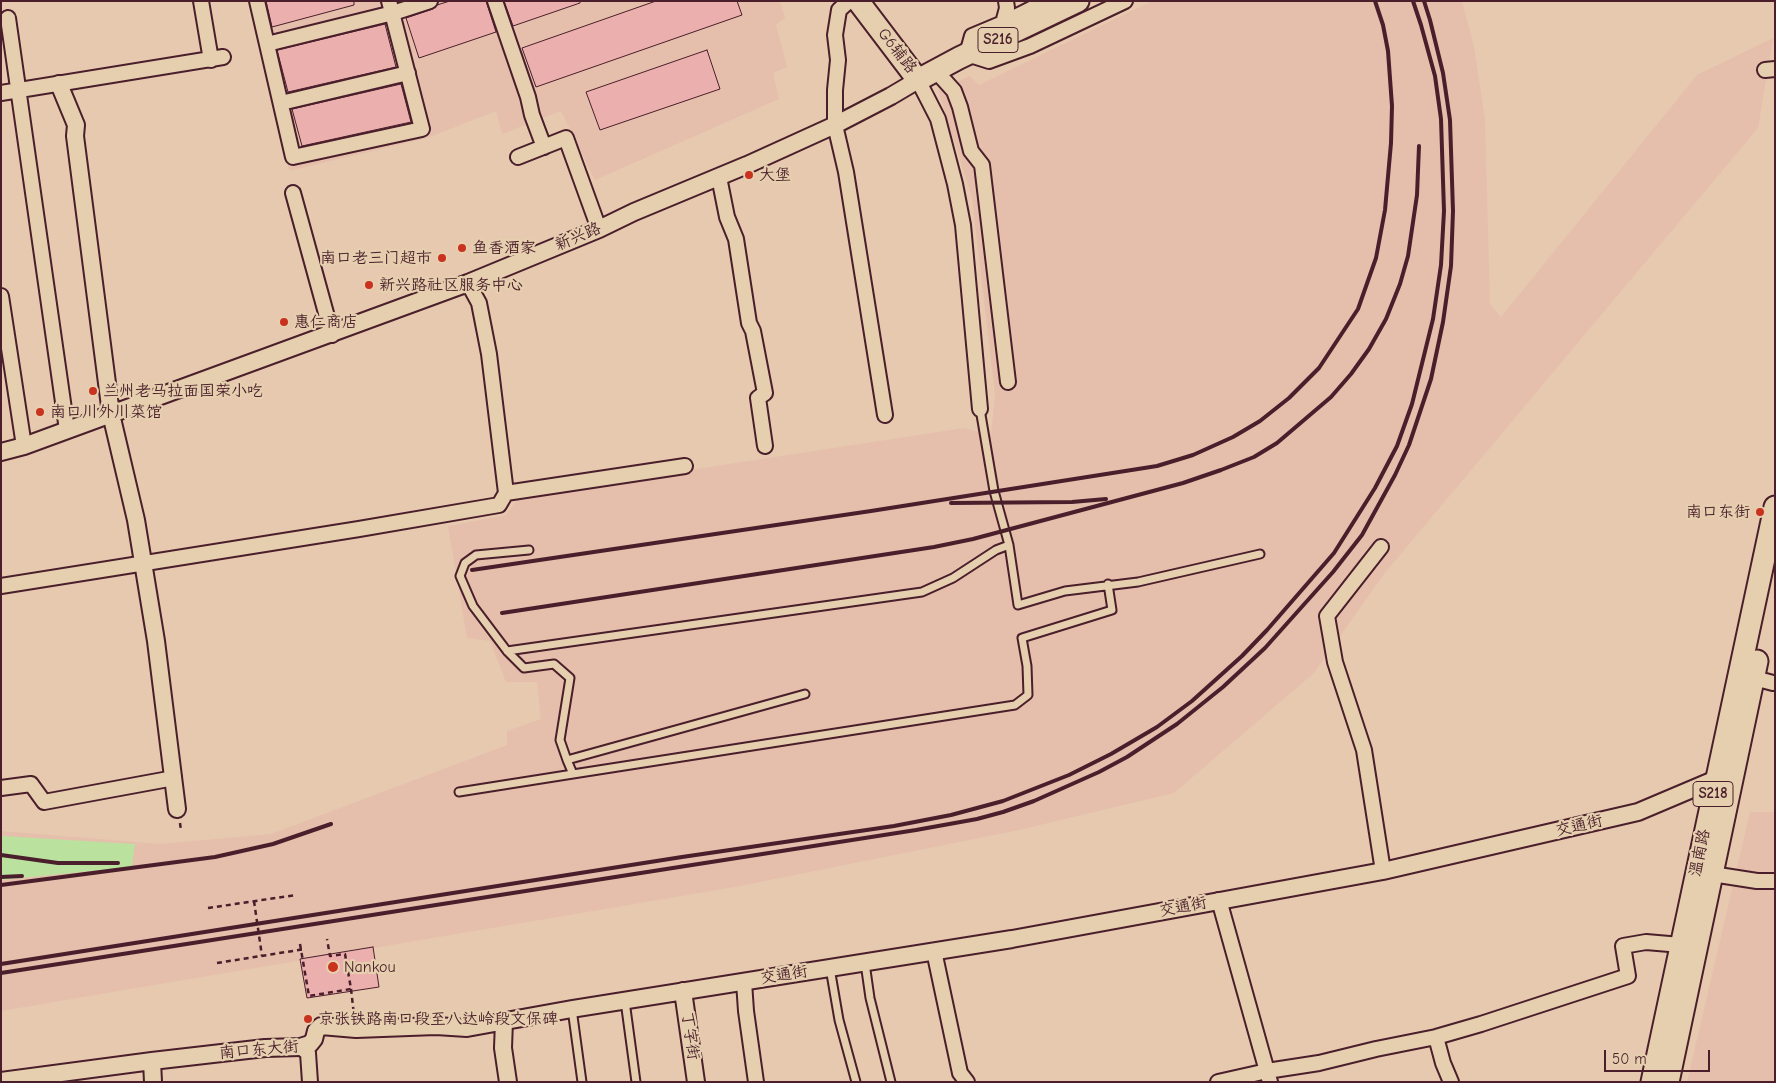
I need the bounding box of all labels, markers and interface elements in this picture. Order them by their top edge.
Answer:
street label: G6辅路 [873,25,921,77]
road number: S216 [978,28,1018,52]
place label: 大堡 [759,165,791,185]
marker: 大堡 [743,169,755,181]
street label: 新兴路 [552,219,604,255]
place label: 鱼香酒家 [472,238,536,258]
marker: 鱼香酒家 [456,242,468,254]
place label: 南口老三门超市 [320,248,432,268]
marker: 南口老三门超市 [436,252,448,264]
place label: 新兴路社区服务中心 [379,275,523,295]
marker: 新兴路社区服务中心 [363,279,375,291]
place label: 惠仁商店 [294,312,358,332]
marker: 惠仁商店 [278,316,290,328]
place label: 兰州老马拉面国荣小吃 [103,381,263,401]
marker: 兰州老马拉面国荣小吃 [87,385,99,397]
place label: 南口川外川菜馆 [50,402,162,422]
marker: 南口川外川菜馆 [34,406,46,418]
place label: 南口东街 [1686,502,1750,522]
marker: 南口东街 [1754,506,1766,518]
road number: S218 [1693,782,1733,806]
street label: 交通街 [1553,811,1605,841]
street label: 温南路 [1686,828,1714,878]
street label: 交通街 [1158,893,1208,921]
place label: Nankou [344,957,396,977]
marker: Nankou [326,960,340,974]
street label: 交通街 [759,962,809,988]
place label: 京张铁路南口段至八达岭段文保碑 [318,1009,558,1029]
street label: 丁字街 [677,1011,703,1061]
marker: 京张铁路南口段至八达岭段文保碑 [302,1013,314,1025]
street label: 南口东大街 [218,1037,300,1063]
scale bar [1606,1040,1712,1072]
text: 50 m [1612,1050,1647,1068]

